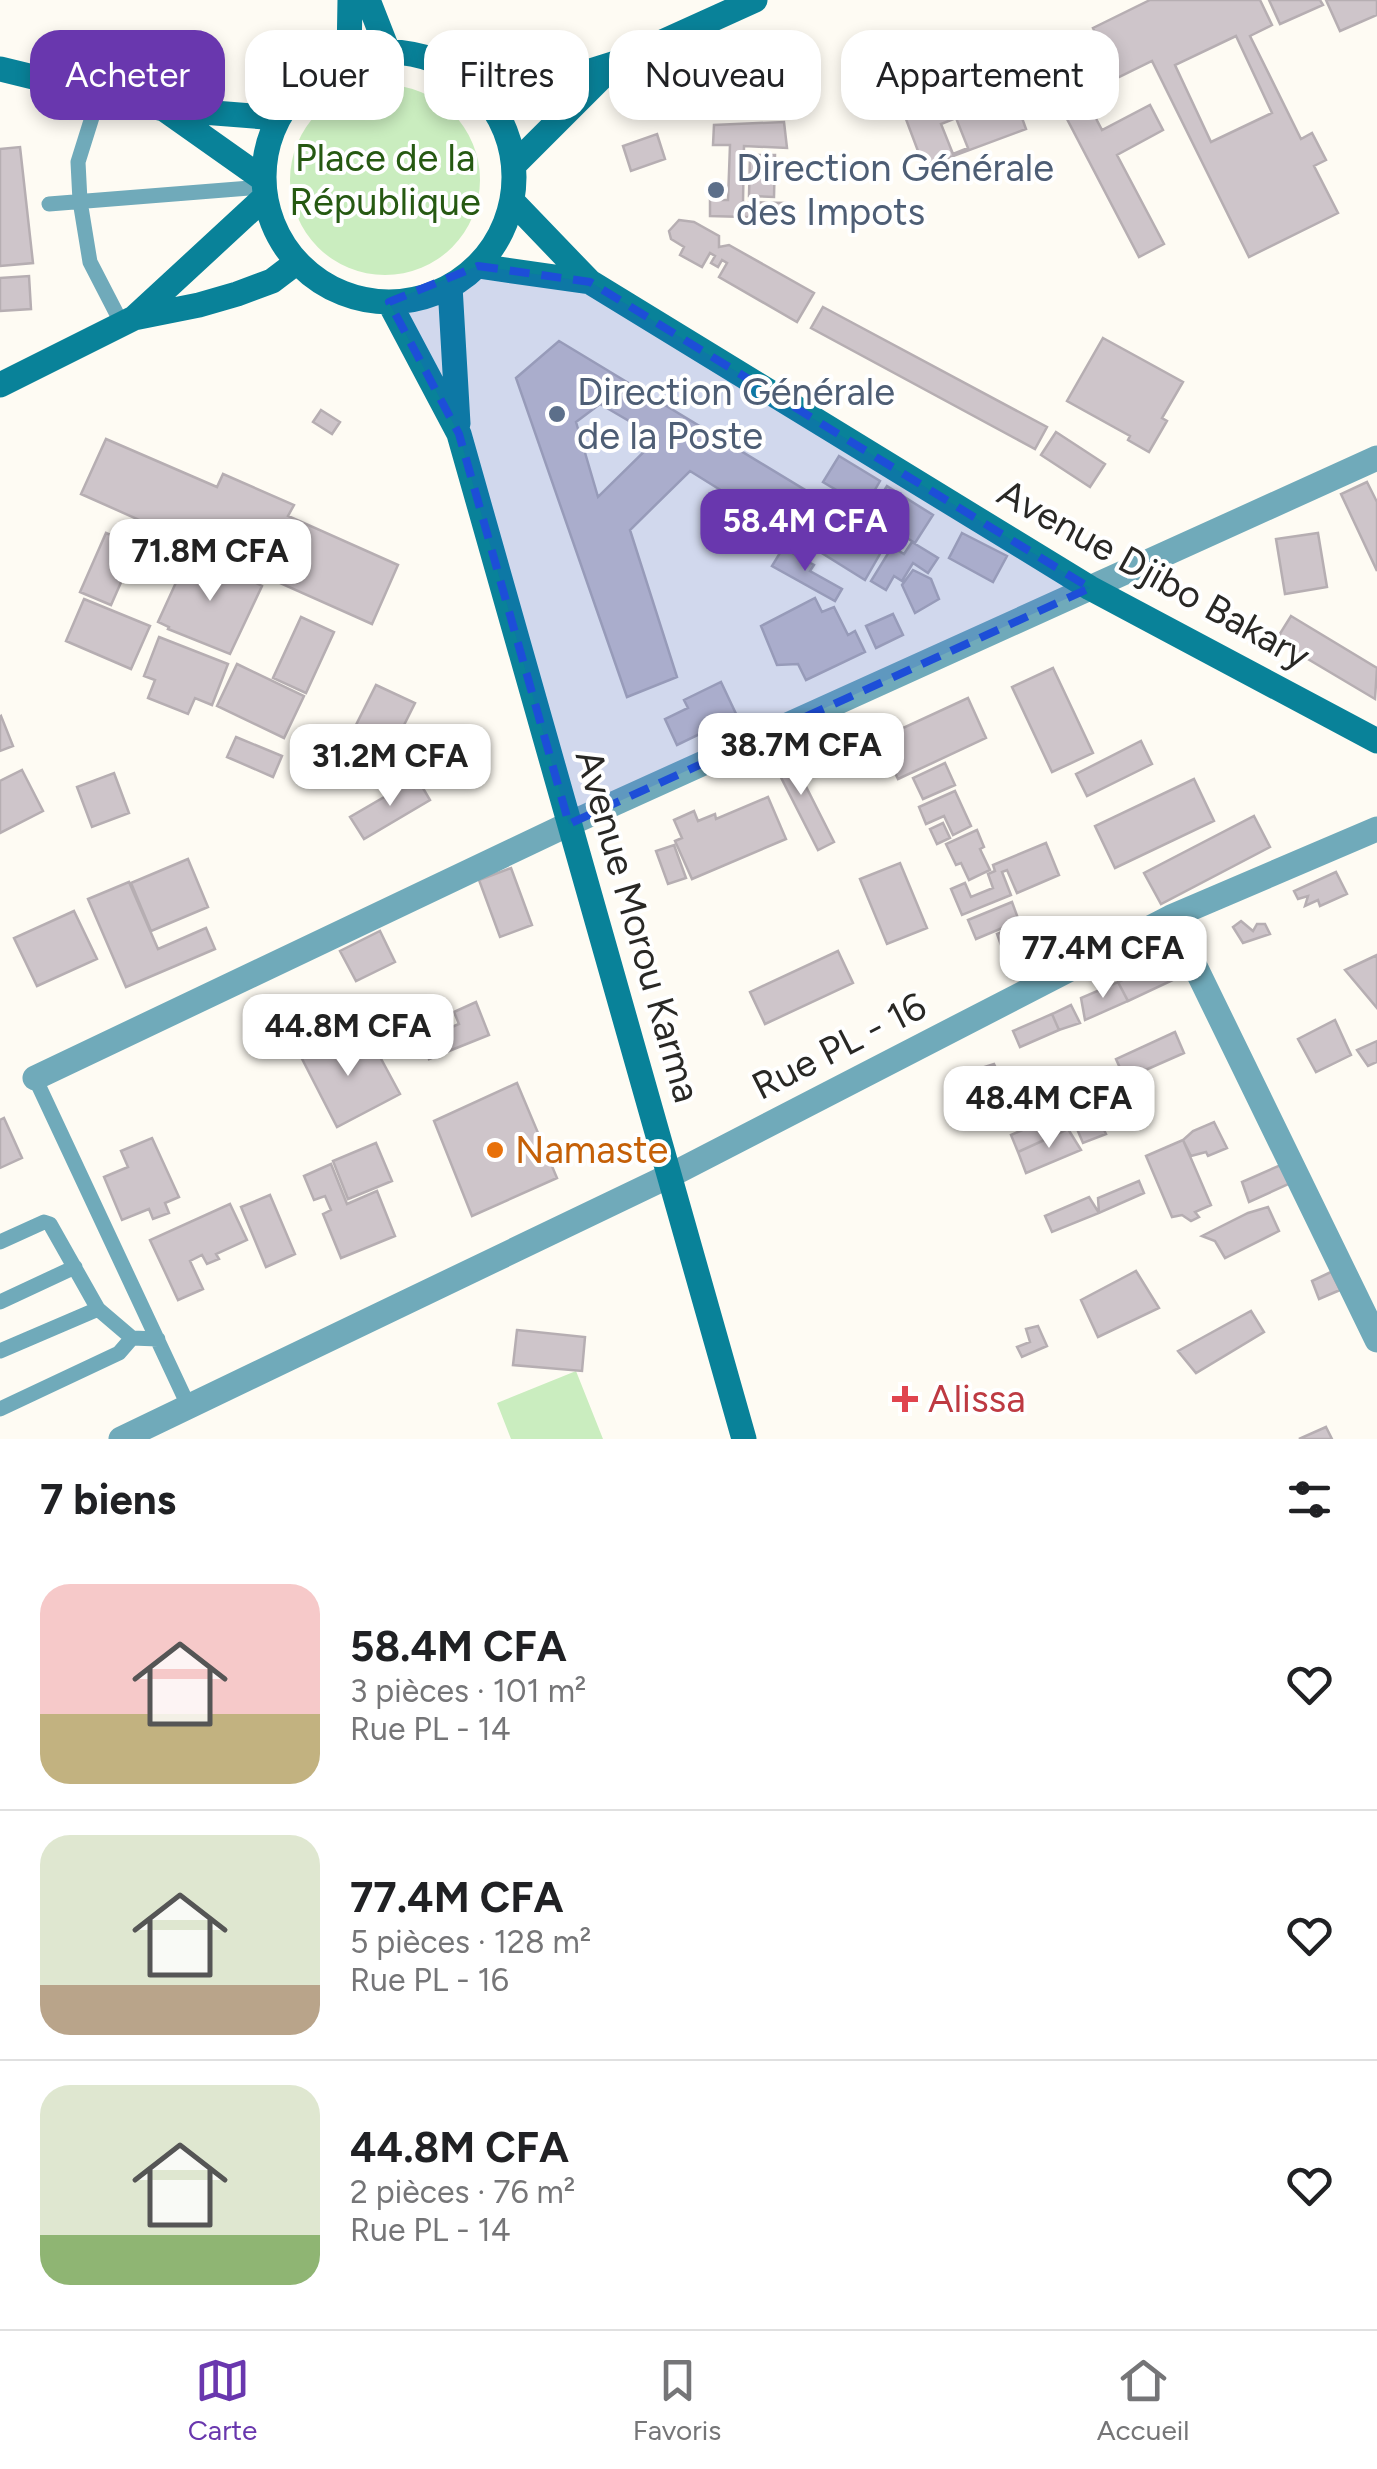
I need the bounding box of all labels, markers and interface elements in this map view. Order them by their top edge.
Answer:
chip: Acheter [30,30,225,120]
chip: Louer [245,30,404,120]
chip: Filtres [424,30,589,120]
chip: Nouveau [609,30,821,120]
chip: Appartement [841,30,1119,120]
park label: Place de la République [289,135,481,225]
place label: Direction Générale des Impots [736,145,1054,235]
marker: Direction Générale des Impots [705,179,727,201]
place label: Direction Générale de la Poste [577,369,895,459]
marker: Direction Générale de la Poste [546,403,568,425]
street label: Avenue Djibo Bakary [990,469,1318,679]
pin: 58.4M CFA [691,489,919,574]
text: 58.4M CFA [722,502,888,540]
pin: 71.8M CFA [96,519,324,604]
text: 71.8M CFA [131,532,289,570]
pin: 38.7M CFA [687,713,915,798]
pin: 31.2M CFA [276,724,504,809]
text: 38.7M CFA [720,726,882,764]
text: 31.2M CFA [312,737,468,775]
street label: Avenue Morou Karma [566,745,710,1107]
pin: 77.4M CFA [989,916,1217,1001]
text: 77.4M CFA [1022,929,1184,967]
street label: Rue PL - 16 [744,983,934,1109]
pin: 44.8M CFA [234,994,462,1079]
text: 44.8M CFA [265,1007,431,1045]
pin: 48.4M CFA [935,1066,1163,1151]
text: 48.4M CFA [966,1079,1132,1117]
place label: Namaste [515,1127,668,1173]
marker: Namaste [484,1139,506,1161]
place label: Alissa [928,1376,1026,1422]
marker: Alissa [892,1386,918,1412]
icon: filters [1282,1472,1337,1527]
text: 7 biens [40,1474,176,1525]
text: 58.4M CFA [350,1621,567,1672]
icon: home [120,1624,240,1744]
icon: heart [1282,1657,1337,1712]
text: 3 pièces · 101 m² [350,1672,586,1710]
text: Rue PL - 14 [350,1710,511,1748]
text: 77.4M CFA [350,1872,563,1923]
icon: home [120,1875,240,1995]
icon: heart [1282,1908,1337,1963]
text: 5 pièces · 128 m² [350,1923,591,1961]
text: Rue PL - 16 [350,1961,509,1999]
text: 44.8M CFA [350,2122,569,2173]
icon: home [120,2125,240,2245]
icon: heart [1282,2158,1337,2213]
text: 2 pièces · 76 m² [350,2173,575,2211]
text: Rue PL - 14 [350,2211,511,2249]
tab: Carte [188,2353,257,2447]
tab: Favoris [633,2353,721,2447]
tab: Accueil [1097,2353,1189,2447]

